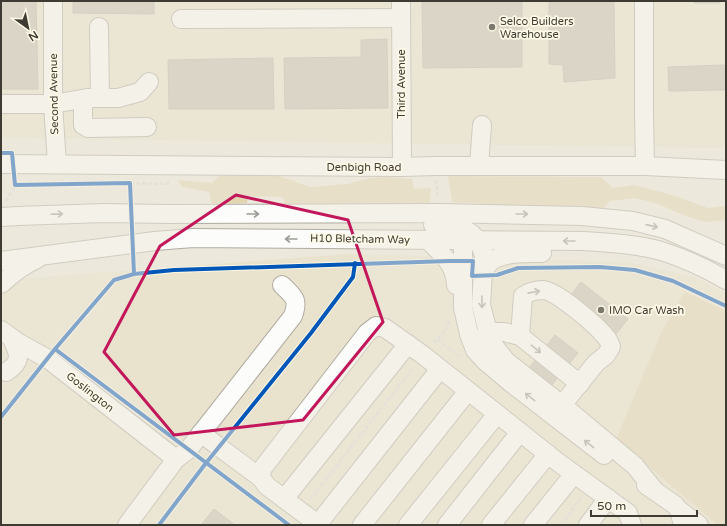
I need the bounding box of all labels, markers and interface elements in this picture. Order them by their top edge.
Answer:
north arrow [8,8,48,48]
place label: Selco Builders Warehouse [500,15,574,41]
marker: Selco Builders Warehouse [487,22,497,32]
text: N [26,28,40,44]
street label: Third Avenue [395,49,408,119]
street label: Second Avenue [47,53,61,135]
street label: Denbigh Road [327,161,401,174]
one-way arrow [246,210,259,218]
one-way arrow [515,210,528,218]
one-way arrow [50,211,63,218]
one-way arrow [645,222,658,230]
street label: H10 Bletcham Way [310,232,410,246]
one-way arrow [285,235,298,243]
one-way arrow [563,237,576,245]
one-way arrow [527,287,540,295]
one-way arrow [478,295,486,308]
place label: IMO Car Wash [609,304,684,317]
marker: IMO Car Wash [596,305,606,315]
one-way arrow [531,345,542,353]
street label: Goslington [64,369,116,415]
one-way arrow [524,393,535,402]
one-way arrow [584,440,595,448]
scale bar [591,492,697,518]
text: 50 m [597,499,626,513]

